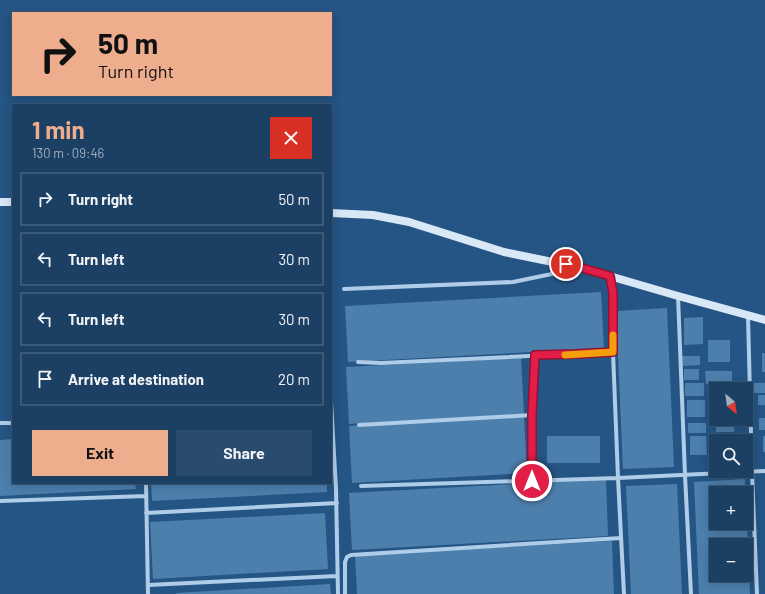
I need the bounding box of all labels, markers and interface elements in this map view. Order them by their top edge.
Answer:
text: 50 m [98,26,158,60]
icon: right [32,28,84,80]
text: Turn right [98,60,174,82]
text: 1 min [32,115,85,144]
button: close [270,117,312,159]
text: 130 m · 09:46 [32,145,104,161]
icon: right [34,188,56,210]
text: Turn right [68,190,133,208]
text: 50 m [278,190,310,208]
pin [549,247,583,281]
icon: left [34,248,56,270]
text: Turn left [68,250,124,268]
text: 30 m [278,250,310,268]
icon: arrive [555,253,577,275]
icon: left [34,308,56,330]
text: Turn left [68,310,124,328]
text: 30 m [278,310,310,328]
icon: arrive [34,368,56,390]
text: Arrive at destination [68,370,204,388]
text: 20 m [278,370,310,388]
north arrow [709,382,753,426]
map controls [709,382,753,582]
button: Exit [32,430,168,476]
button: Share [176,430,312,476]
button: search [709,434,753,478]
position arrow [511,460,553,502]
button: + [709,486,753,530]
button: − [709,538,753,582]

